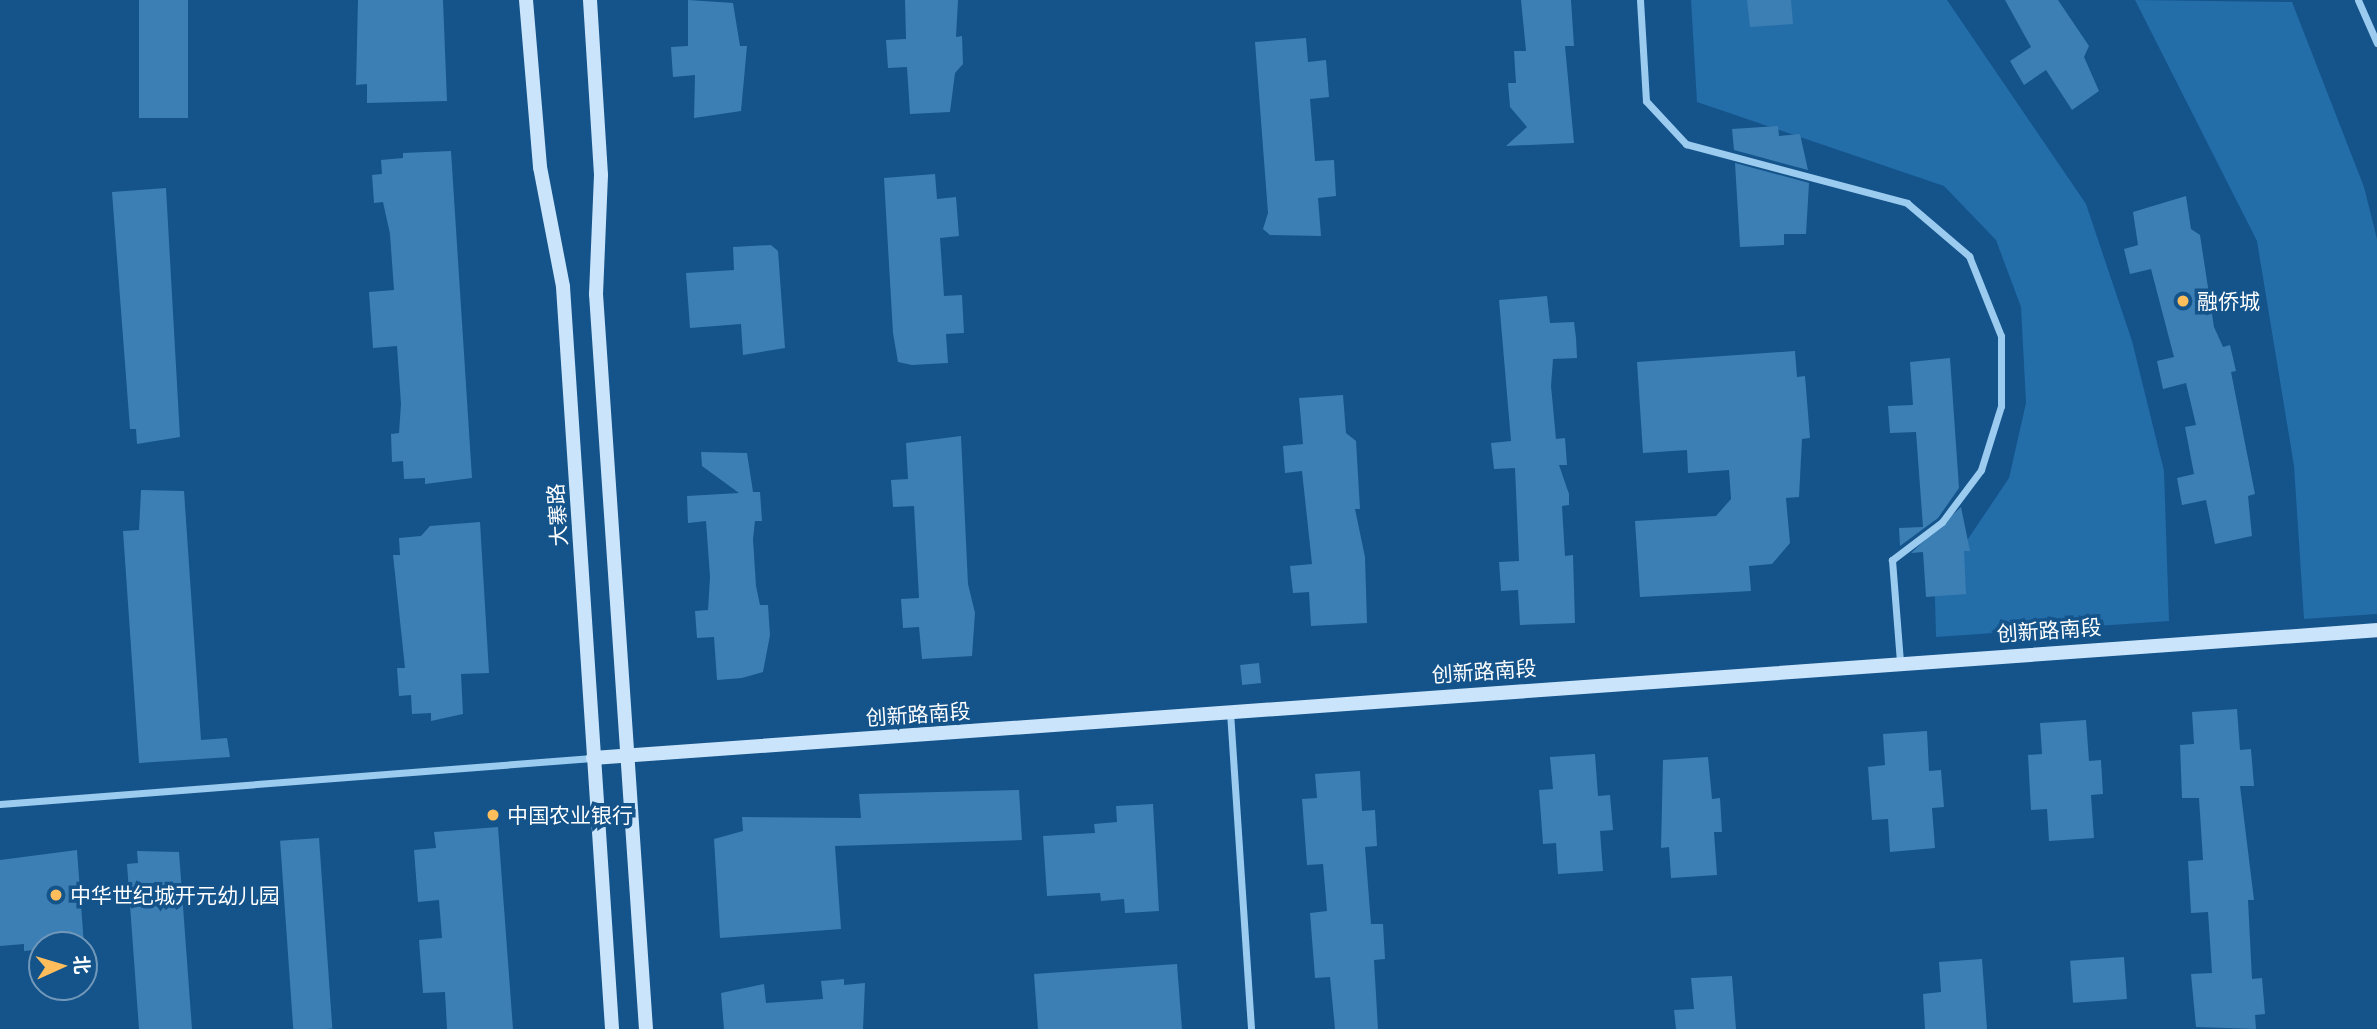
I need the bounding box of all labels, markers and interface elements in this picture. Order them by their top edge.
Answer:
place label: 融侨城 [2197,288,2260,314]
marker: 融侨城 [2175,293,2191,309]
street label: 大寨路 [542,483,572,547]
street label: 创新路南段 [1996,614,2102,646]
street label: 创新路南段 [1431,655,1537,687]
street label: 创新路南段 [865,698,971,730]
place label: 中国农业银行 [507,802,633,828]
marker: 中国农业银行 [485,807,501,823]
place label: 中华世纪城开元幼儿园 [70,882,280,908]
marker: 中华世纪城开元幼儿园 [48,887,64,903]
north arrow [28,931,98,1001]
text: 北 [70,954,94,975]

